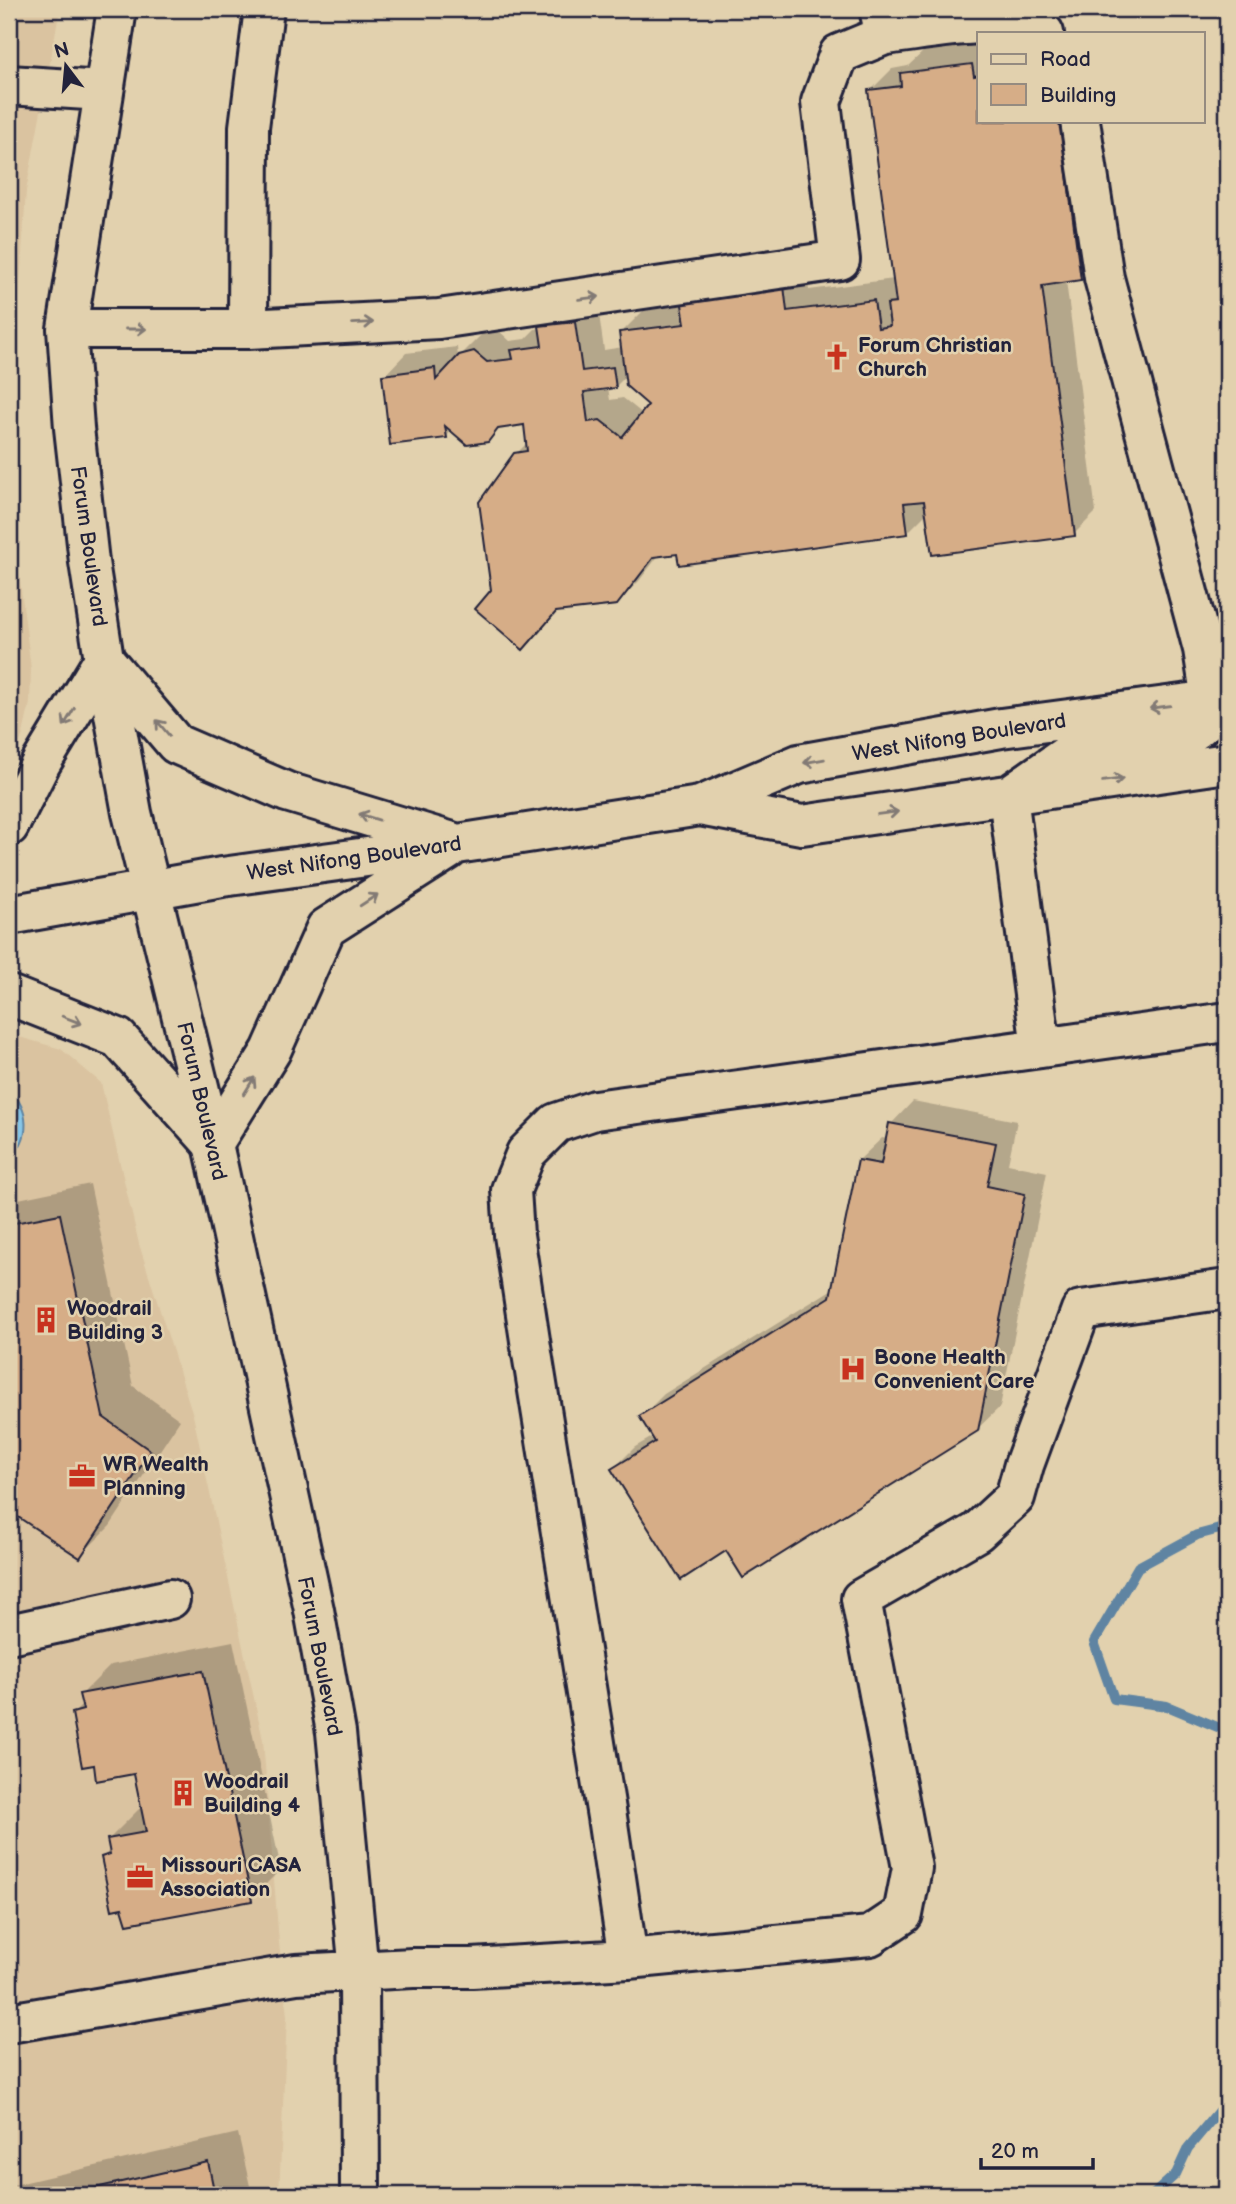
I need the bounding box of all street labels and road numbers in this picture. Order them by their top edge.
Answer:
street label: Forum Boulevard [65,464,112,628]
street label: West Nifong Boulevard [850,708,1068,767]
street label: West Nifong Boulevard [245,831,463,886]
street label: Forum Boulevard [171,1019,232,1183]
street label: Forum Boulevard [292,1574,347,1738]

